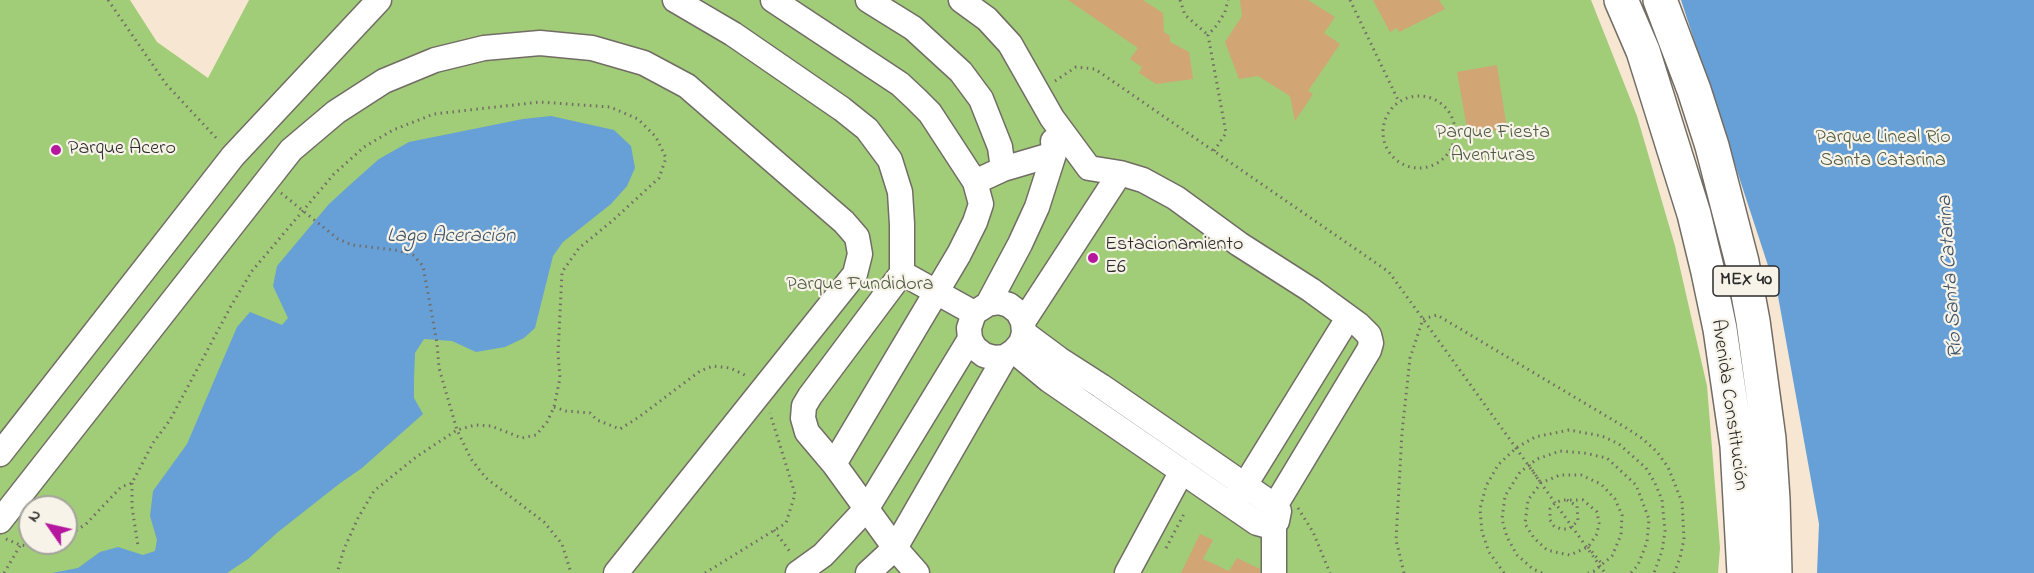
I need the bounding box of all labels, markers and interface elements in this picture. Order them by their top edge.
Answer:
park label: Parque Fiesta Aventuras [1436,122,1550,169]
park label: Parque Lineal Río Santa Catarina [1815,127,1951,174]
place label: Parque Acero [68,138,176,162]
marker: Parque Acero [49,143,63,157]
water label: Río Santa Catarina [1934,195,1970,359]
water label: Lago Aceración [387,225,515,251]
place label: Estacionamiento E6 [1105,234,1243,281]
marker: Estacionamiento E6 [1086,251,1100,265]
road number: MEX 40 [1713,266,1779,296]
park label: Parque Fundidora [786,274,934,298]
street label: Avenida Constitución [1704,318,1752,492]
north arrow [18,495,78,555]
text: N [22,505,48,527]

